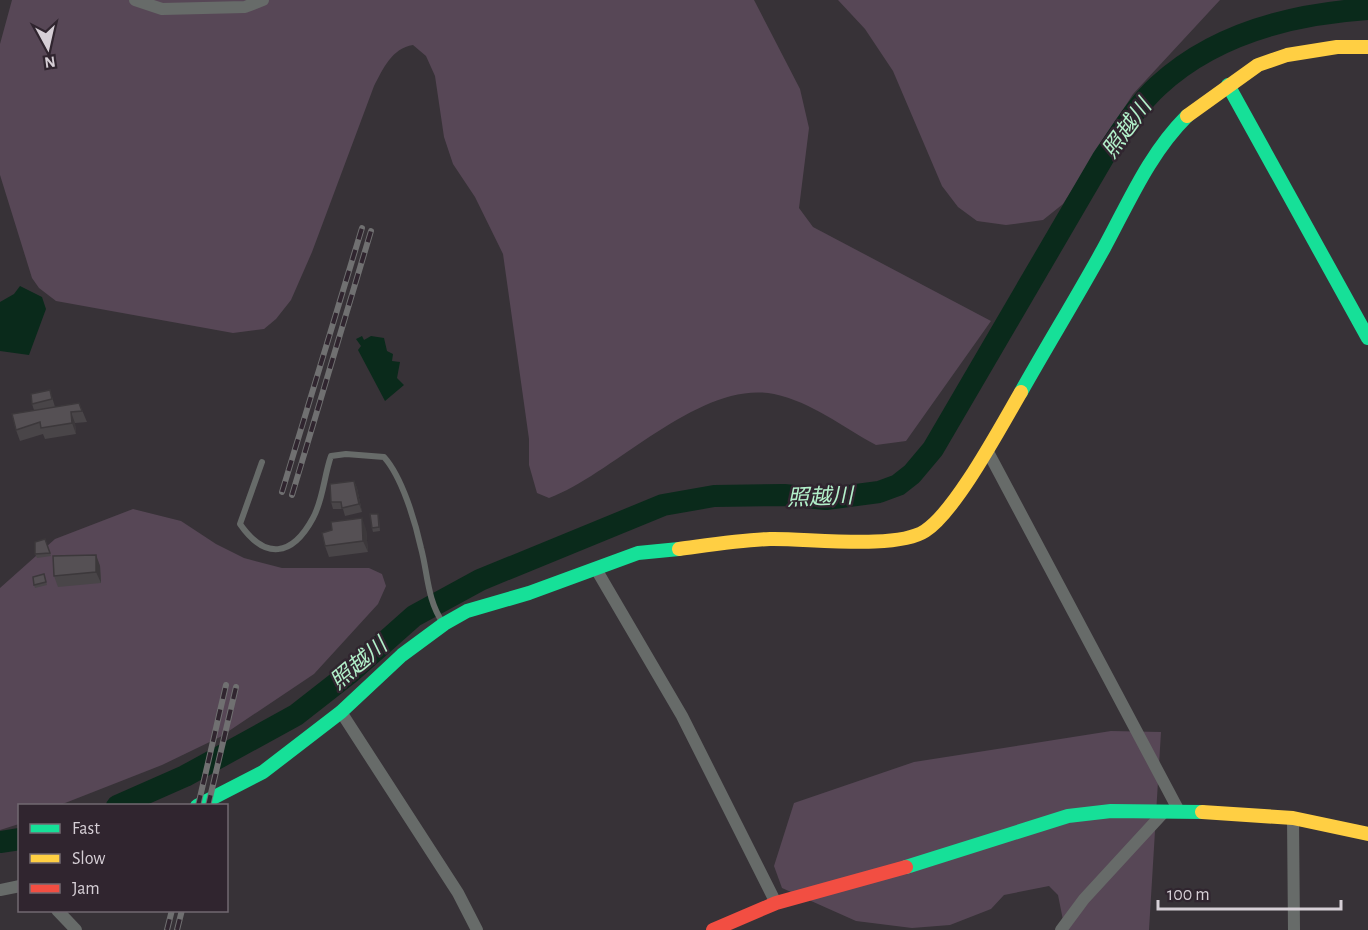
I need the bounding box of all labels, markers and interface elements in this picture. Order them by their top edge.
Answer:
north arrow [18,18,78,78]
text: N [43,53,57,71]
water label: 照越川 [1098,93,1156,162]
water label: 照越川 [787,484,855,509]
water label: 照越川 [326,632,393,693]
legend [18,804,228,912]
text: Fast [72,820,100,838]
text: Slow [72,850,105,868]
scale bar [1158,873,1341,911]
text: Jam [72,880,100,898]
text: 100 m [1167,886,1210,904]

